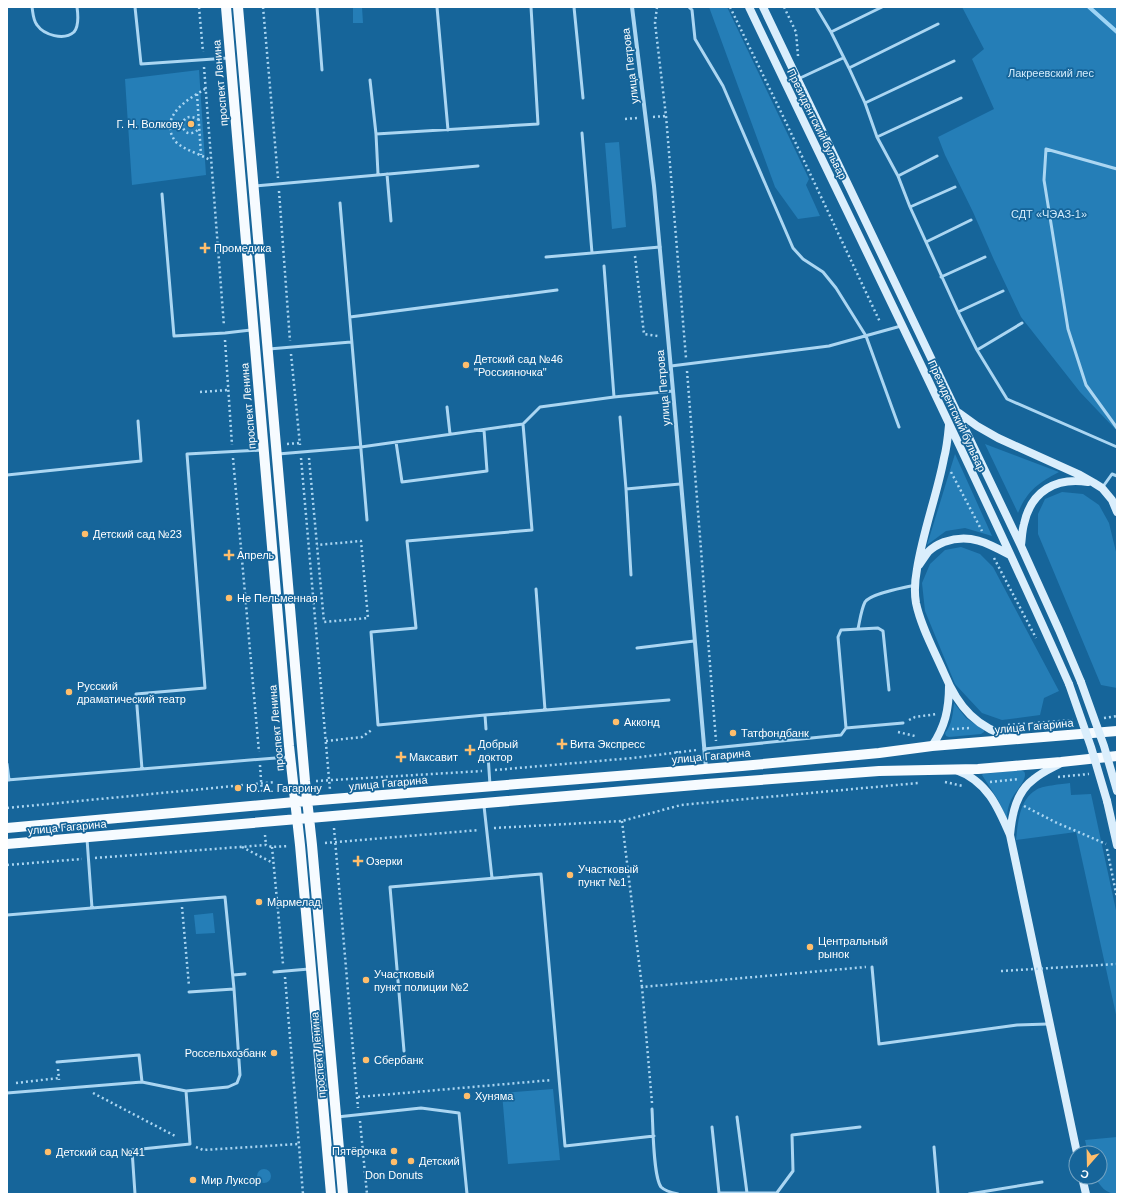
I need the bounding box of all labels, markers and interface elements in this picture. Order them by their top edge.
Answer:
street label: улица Петрова [619,27,641,104]
street label: проспект Ленина [210,38,230,127]
street label: Президентский бульвар [785,67,849,181]
park label: Лакреевский лес [1008,67,1094,79]
place label: Г. Н. Волкову [116,118,183,130]
marker: Г. Н. Волкову [186,119,196,129]
park label: СДТ «ЧЭАЗ-1» [1011,208,1087,220]
marker: Промедика [199,242,211,254]
place label: Промедика [214,242,272,254]
street label: улица Петрова [654,349,672,426]
place label: Детский сад №46 "Россияночка" [474,353,563,378]
street label: Президентский бульвар [926,358,988,474]
marker: Детский сад №46 "Россияночка" [461,360,471,370]
street label: проспект Ленина [238,361,258,450]
place label: Детский сад №23 [93,528,182,540]
marker: Детский сад №23 [80,529,90,539]
place label: Апрель [237,549,275,561]
marker: Апрель [224,550,234,560]
place label: Не Пельменная [237,592,318,604]
marker: Не Пельменная [224,593,234,603]
place label: Русский драматический театр [77,680,186,705]
street label: проспект Ленина [266,683,286,772]
marker: Русский драматический театр [64,687,74,697]
place label: Акконд [624,716,660,728]
street label: улица Гагарина [994,716,1075,735]
marker: Акконд [611,717,621,727]
place label: Татфондбанк [741,727,809,739]
marker: Татфондбанк [728,728,738,738]
place label: Добрый доктор [478,738,518,763]
place label: Вита Экспресс [570,738,646,750]
marker: Вита Экспресс [557,739,567,749]
marker: Добрый доктор [465,745,475,755]
street label: улица Гагарина [671,746,752,765]
place label: Максавит [409,751,458,763]
marker: Максавит [396,752,406,762]
street label: улица Гагарина [348,773,429,792]
place label: Ю. А. Гагарину [246,782,322,794]
marker: Ю. А. Гагарину [233,783,243,793]
street label: улица Гагарина [27,817,108,836]
place label: Озерки [366,855,403,867]
marker: Озерки [353,856,363,866]
place label: Участковый пункт №1 [578,863,638,888]
marker: Участковый пункт №1 [565,870,575,880]
place label: Мармелад [267,896,321,908]
marker: Мармелад [254,897,264,907]
place label: Центральный рынок [818,935,888,960]
marker: Центральный рынок [805,942,815,952]
place label: Участковый пункт полиции №2 [374,968,469,993]
marker: Участковый пункт полиции №2 [361,975,371,985]
street label: проспект Ленина [308,1010,328,1099]
place label: Россельхозбанк [185,1047,266,1059]
marker: Россельхозбанк [269,1048,279,1058]
place label: Сбербанк [374,1054,424,1066]
marker: Сбербанк [361,1055,371,1065]
place label: Хуняма [475,1090,514,1102]
marker: Хуняма [462,1091,472,1101]
place label: Пятёрочка [332,1145,387,1157]
north arrow [1068,1145,1108,1185]
place label: Детский сад №41 [56,1146,145,1158]
marker: Пятёрочка [389,1146,399,1156]
marker: Детский сад №41 [43,1147,53,1157]
place label: Детский [419,1155,460,1167]
marker: Детский [406,1156,416,1166]
marker: Don Donuts [389,1157,399,1167]
text: С [1079,1167,1090,1181]
place label: Don Donuts [365,1169,424,1181]
place label: Мир Луксор [201,1174,261,1186]
marker: Мир Луксор [188,1175,198,1185]

